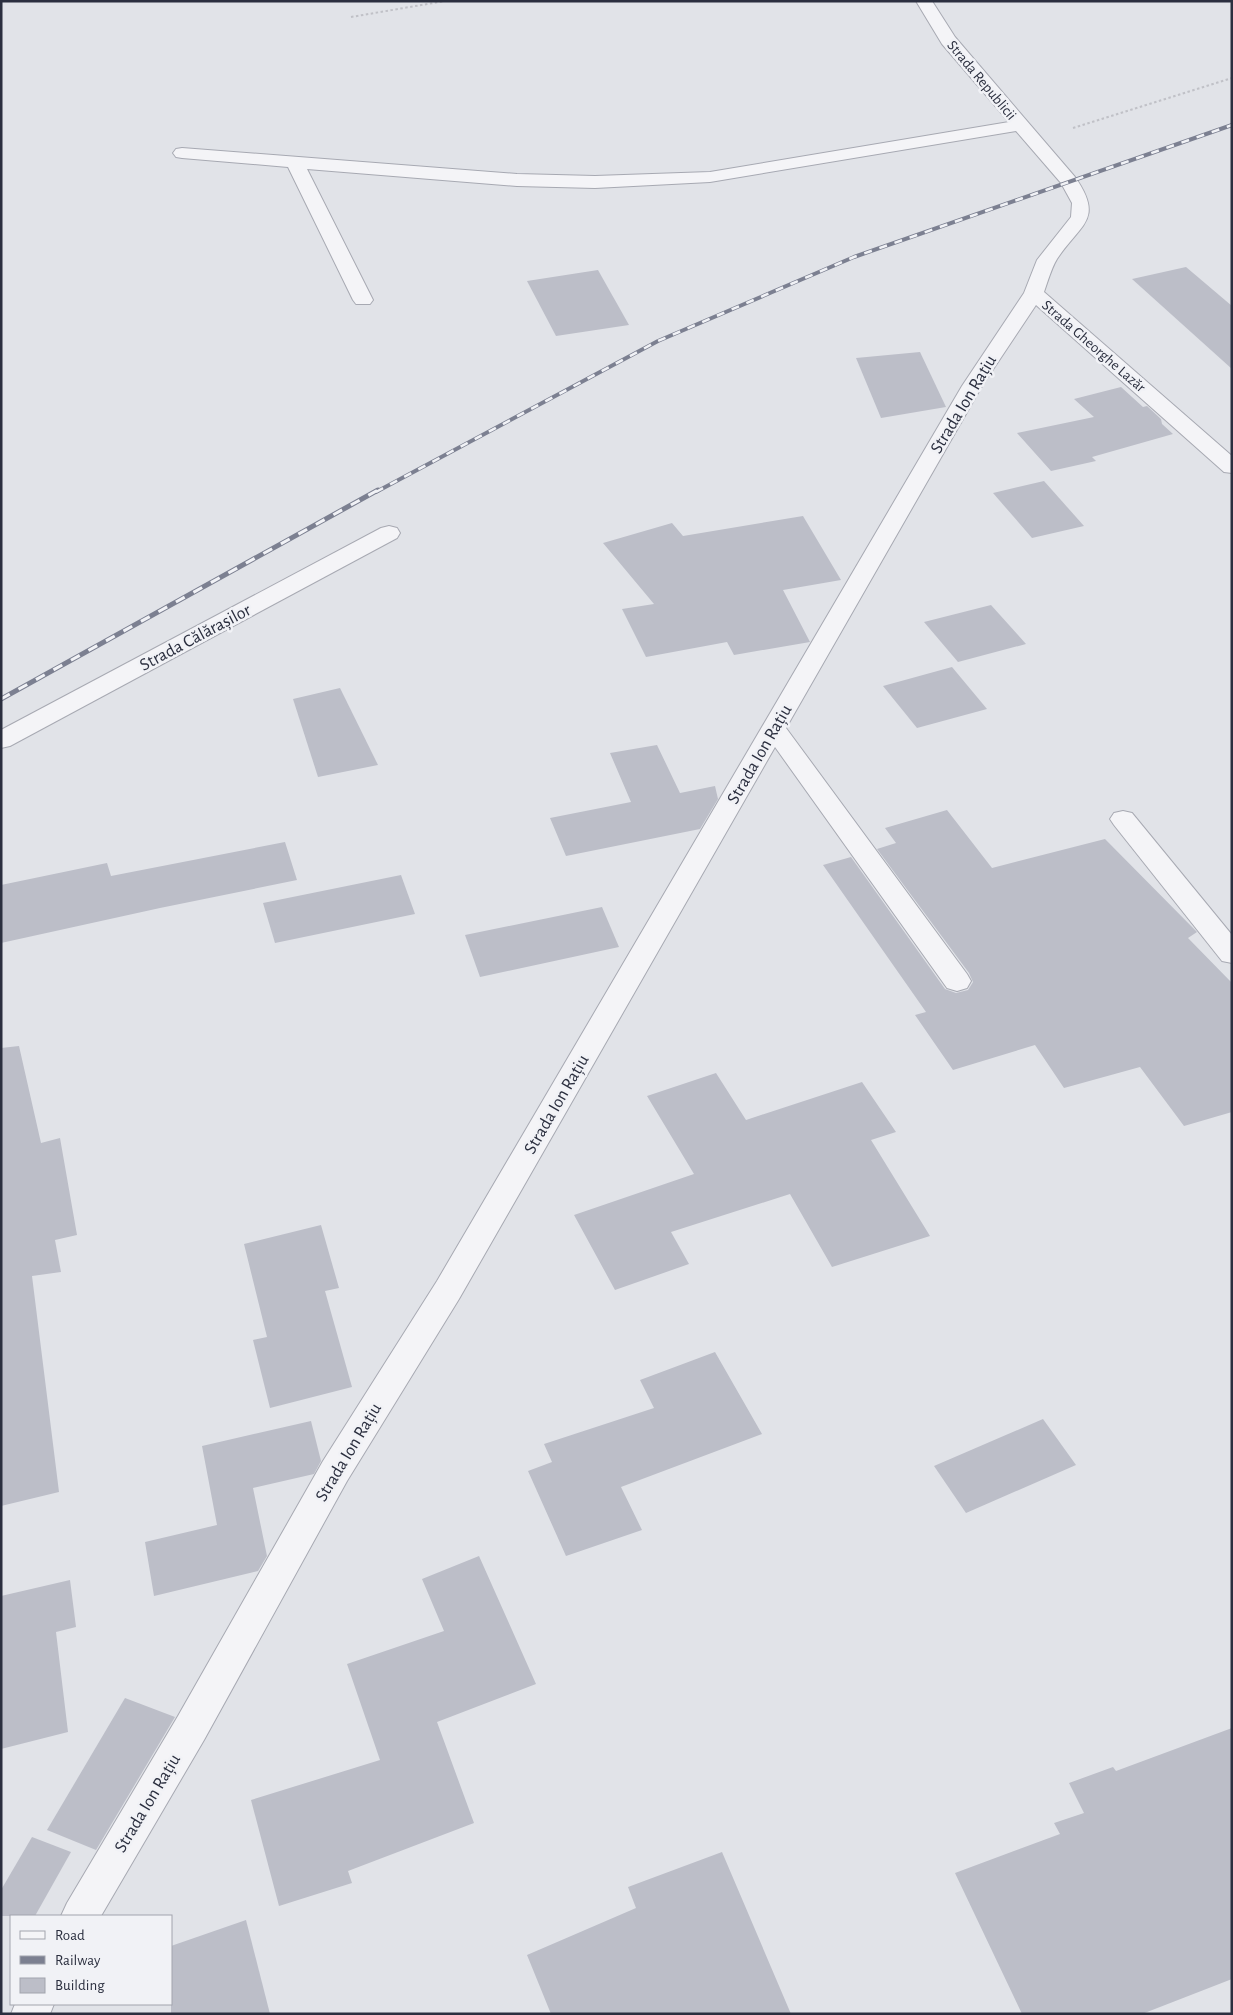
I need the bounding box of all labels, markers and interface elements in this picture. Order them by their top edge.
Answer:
street label: Strada Republicii [944,38,1019,123]
street label: Strada Gheorghe Lazăr [1039,297,1148,395]
street label: Strada Ion Rațiu [927,352,1001,457]
street label: Strada Călărașilor [137,601,255,676]
street label: Strada Ion Rațiu [724,702,796,808]
street label: Strada Ion Rațiu [521,1052,593,1158]
street label: Strada Ion Rațiu [312,1400,386,1505]
street label: Strada Ion Rațiu [111,1751,185,1856]
legend [10,1915,172,2005]
text: Road [55,1928,85,1943]
text: Railway [55,1953,101,1968]
text: Building [55,1978,105,1993]

